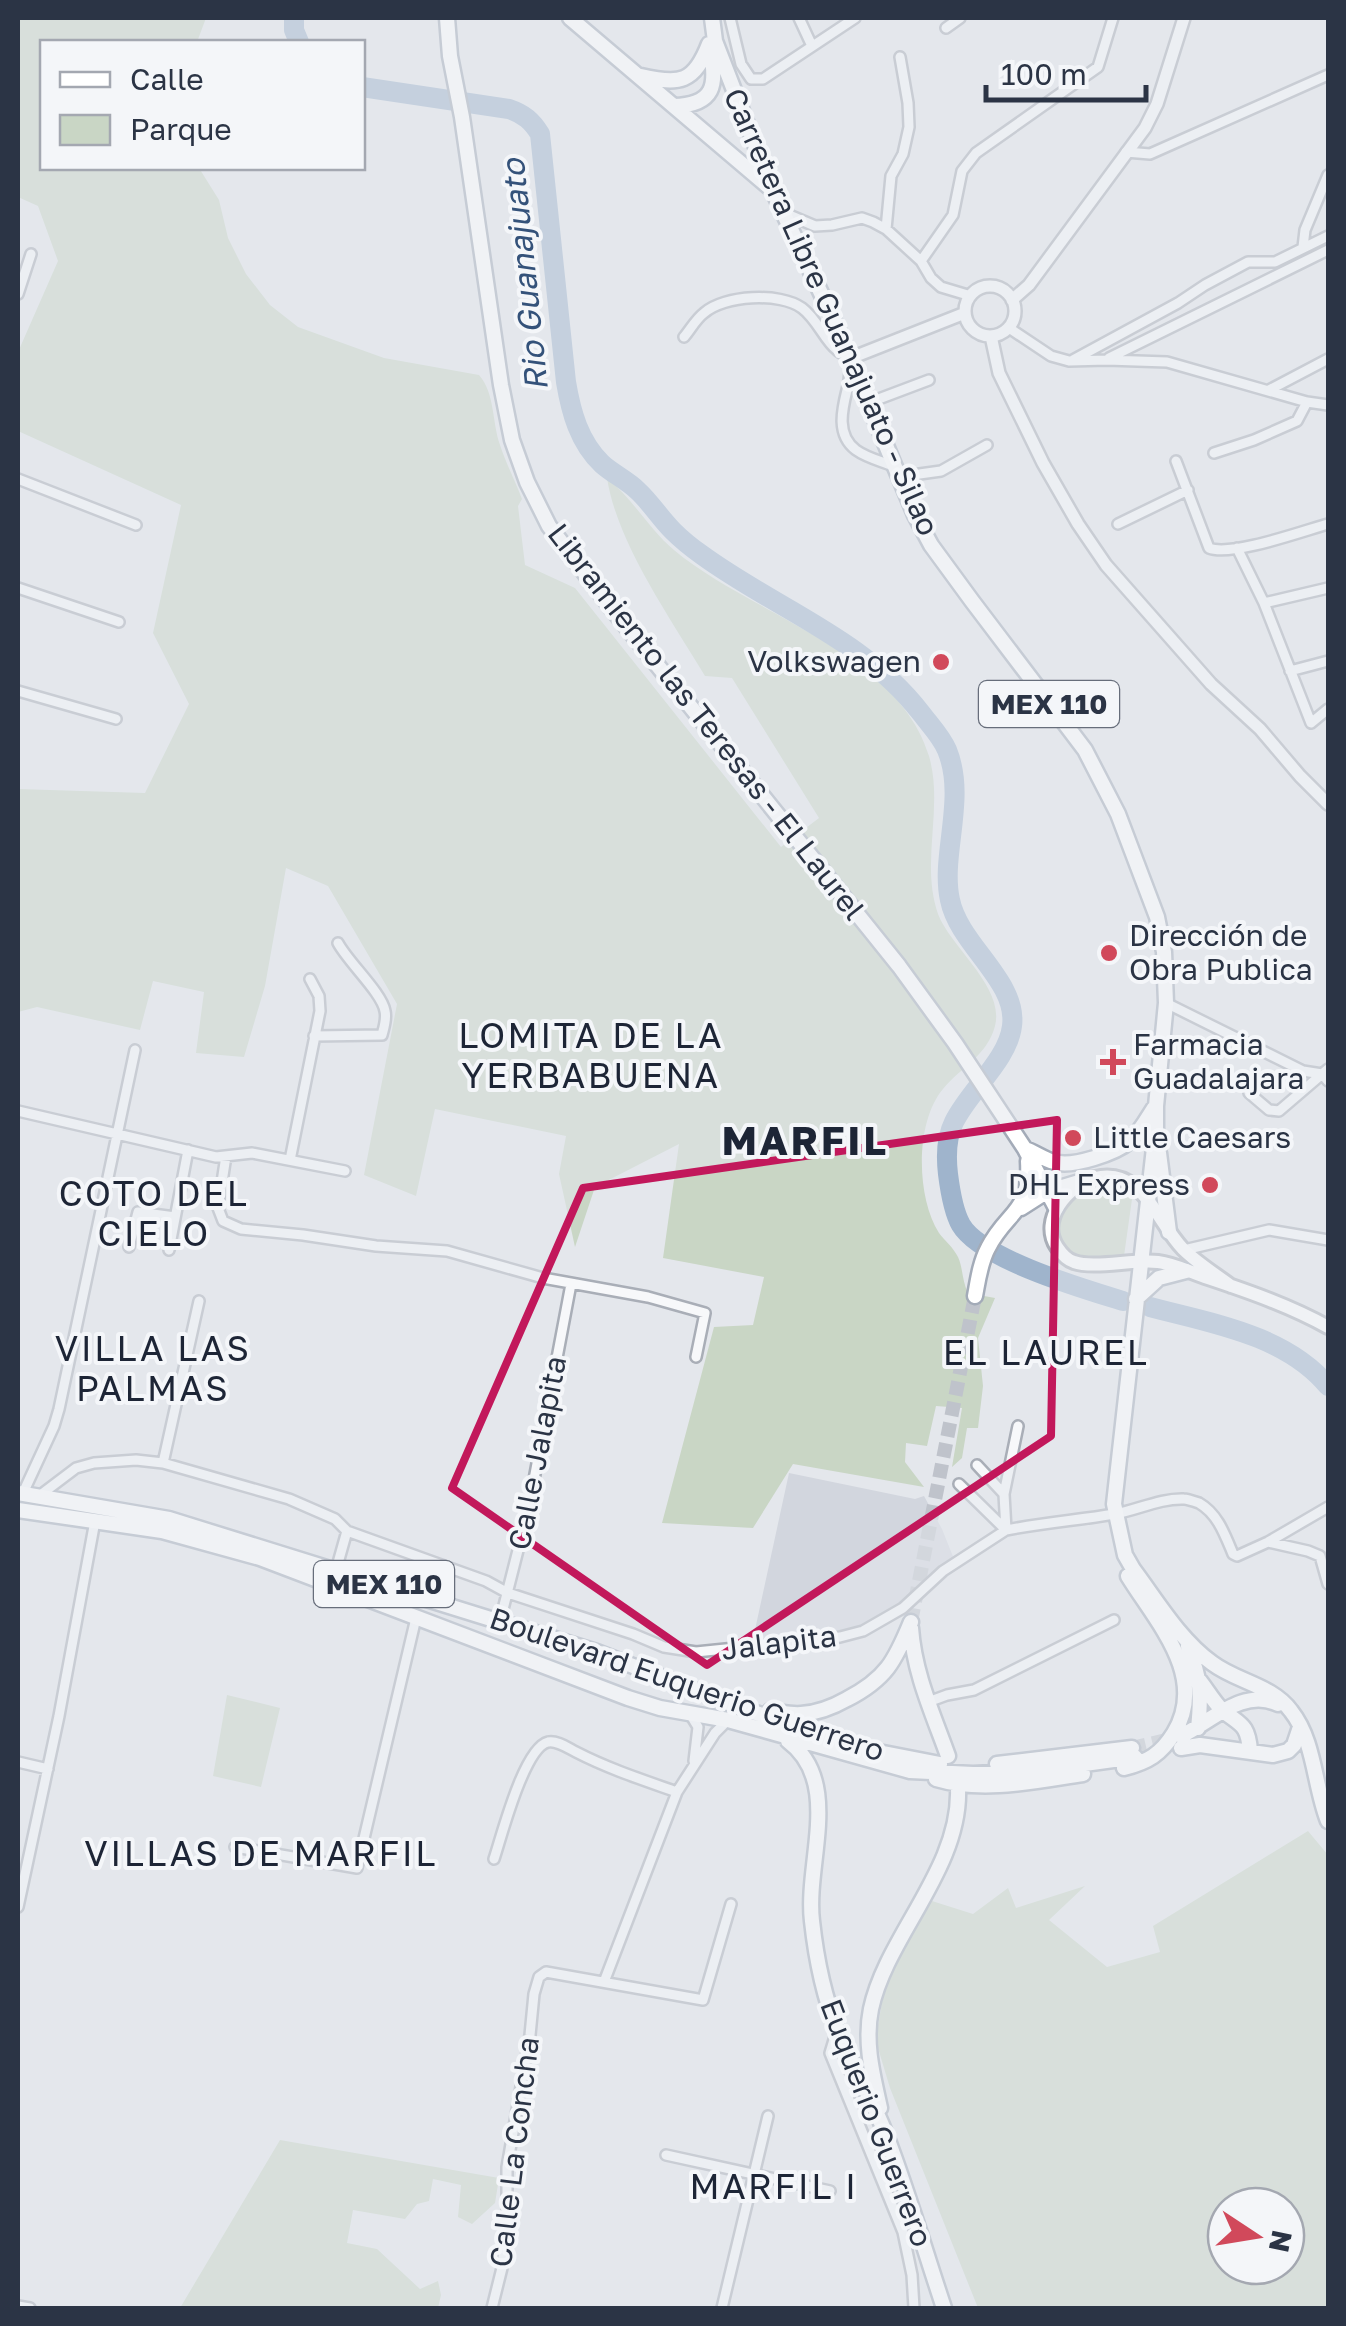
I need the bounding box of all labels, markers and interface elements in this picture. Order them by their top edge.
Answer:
legend [40,40,365,170]
scale bar [986,40,1146,102]
text: 100 m [1001,56,1087,92]
text: Calle [130,61,204,97]
street label: Carretera Libre Guanajuato - Silao [717,82,947,541]
text: Parque [130,111,232,147]
water label: Rio Guanajuato [493,155,555,393]
street label: Libramiento las Teresas - El Laurel [541,516,873,927]
place label: Volkswagen [747,643,921,679]
marker: Volkswagen [930,651,952,673]
road number: MEX 110 [979,681,1119,727]
place label: Dirección de Obra Publica [1129,917,1313,987]
marker: Dirección de Obra Publica [1098,942,1120,964]
district label: LOMITA DE LA YERBABUENA [458,1014,724,1096]
place label: Farmacia Guadalajara [1133,1026,1305,1096]
marker: Farmacia Guadalajara [1102,1051,1124,1073]
district label: MARFIL [722,1116,889,1164]
place label: Little Caesars [1093,1119,1291,1155]
marker: Little Caesars [1062,1127,1084,1149]
place label: DHL Express [1008,1166,1190,1202]
district label: COTO DEL CIELO [59,1172,249,1254]
marker: DHL Express [1199,1174,1221,1196]
district label: VILLA LAS PALMAS [55,1327,251,1409]
district label: EL LAUREL [943,1331,1149,1373]
street label: Calle Jalapita [501,1353,573,1553]
road number: MEX 110 [314,1561,454,1607]
street label: Boulevard Euquerio Guerrero [485,1600,889,1769]
street label: Jalapita [719,1617,838,1667]
district label: VILLAS DE MARFIL [84,1832,438,1874]
street label: Euquerio Guerrero [813,1994,941,2252]
street label: Calle La Concha [482,2035,546,2269]
district label: MARFIL I [690,2165,858,2207]
north arrow [1206,2186,1306,2286]
text: N [1263,2227,1299,2255]

